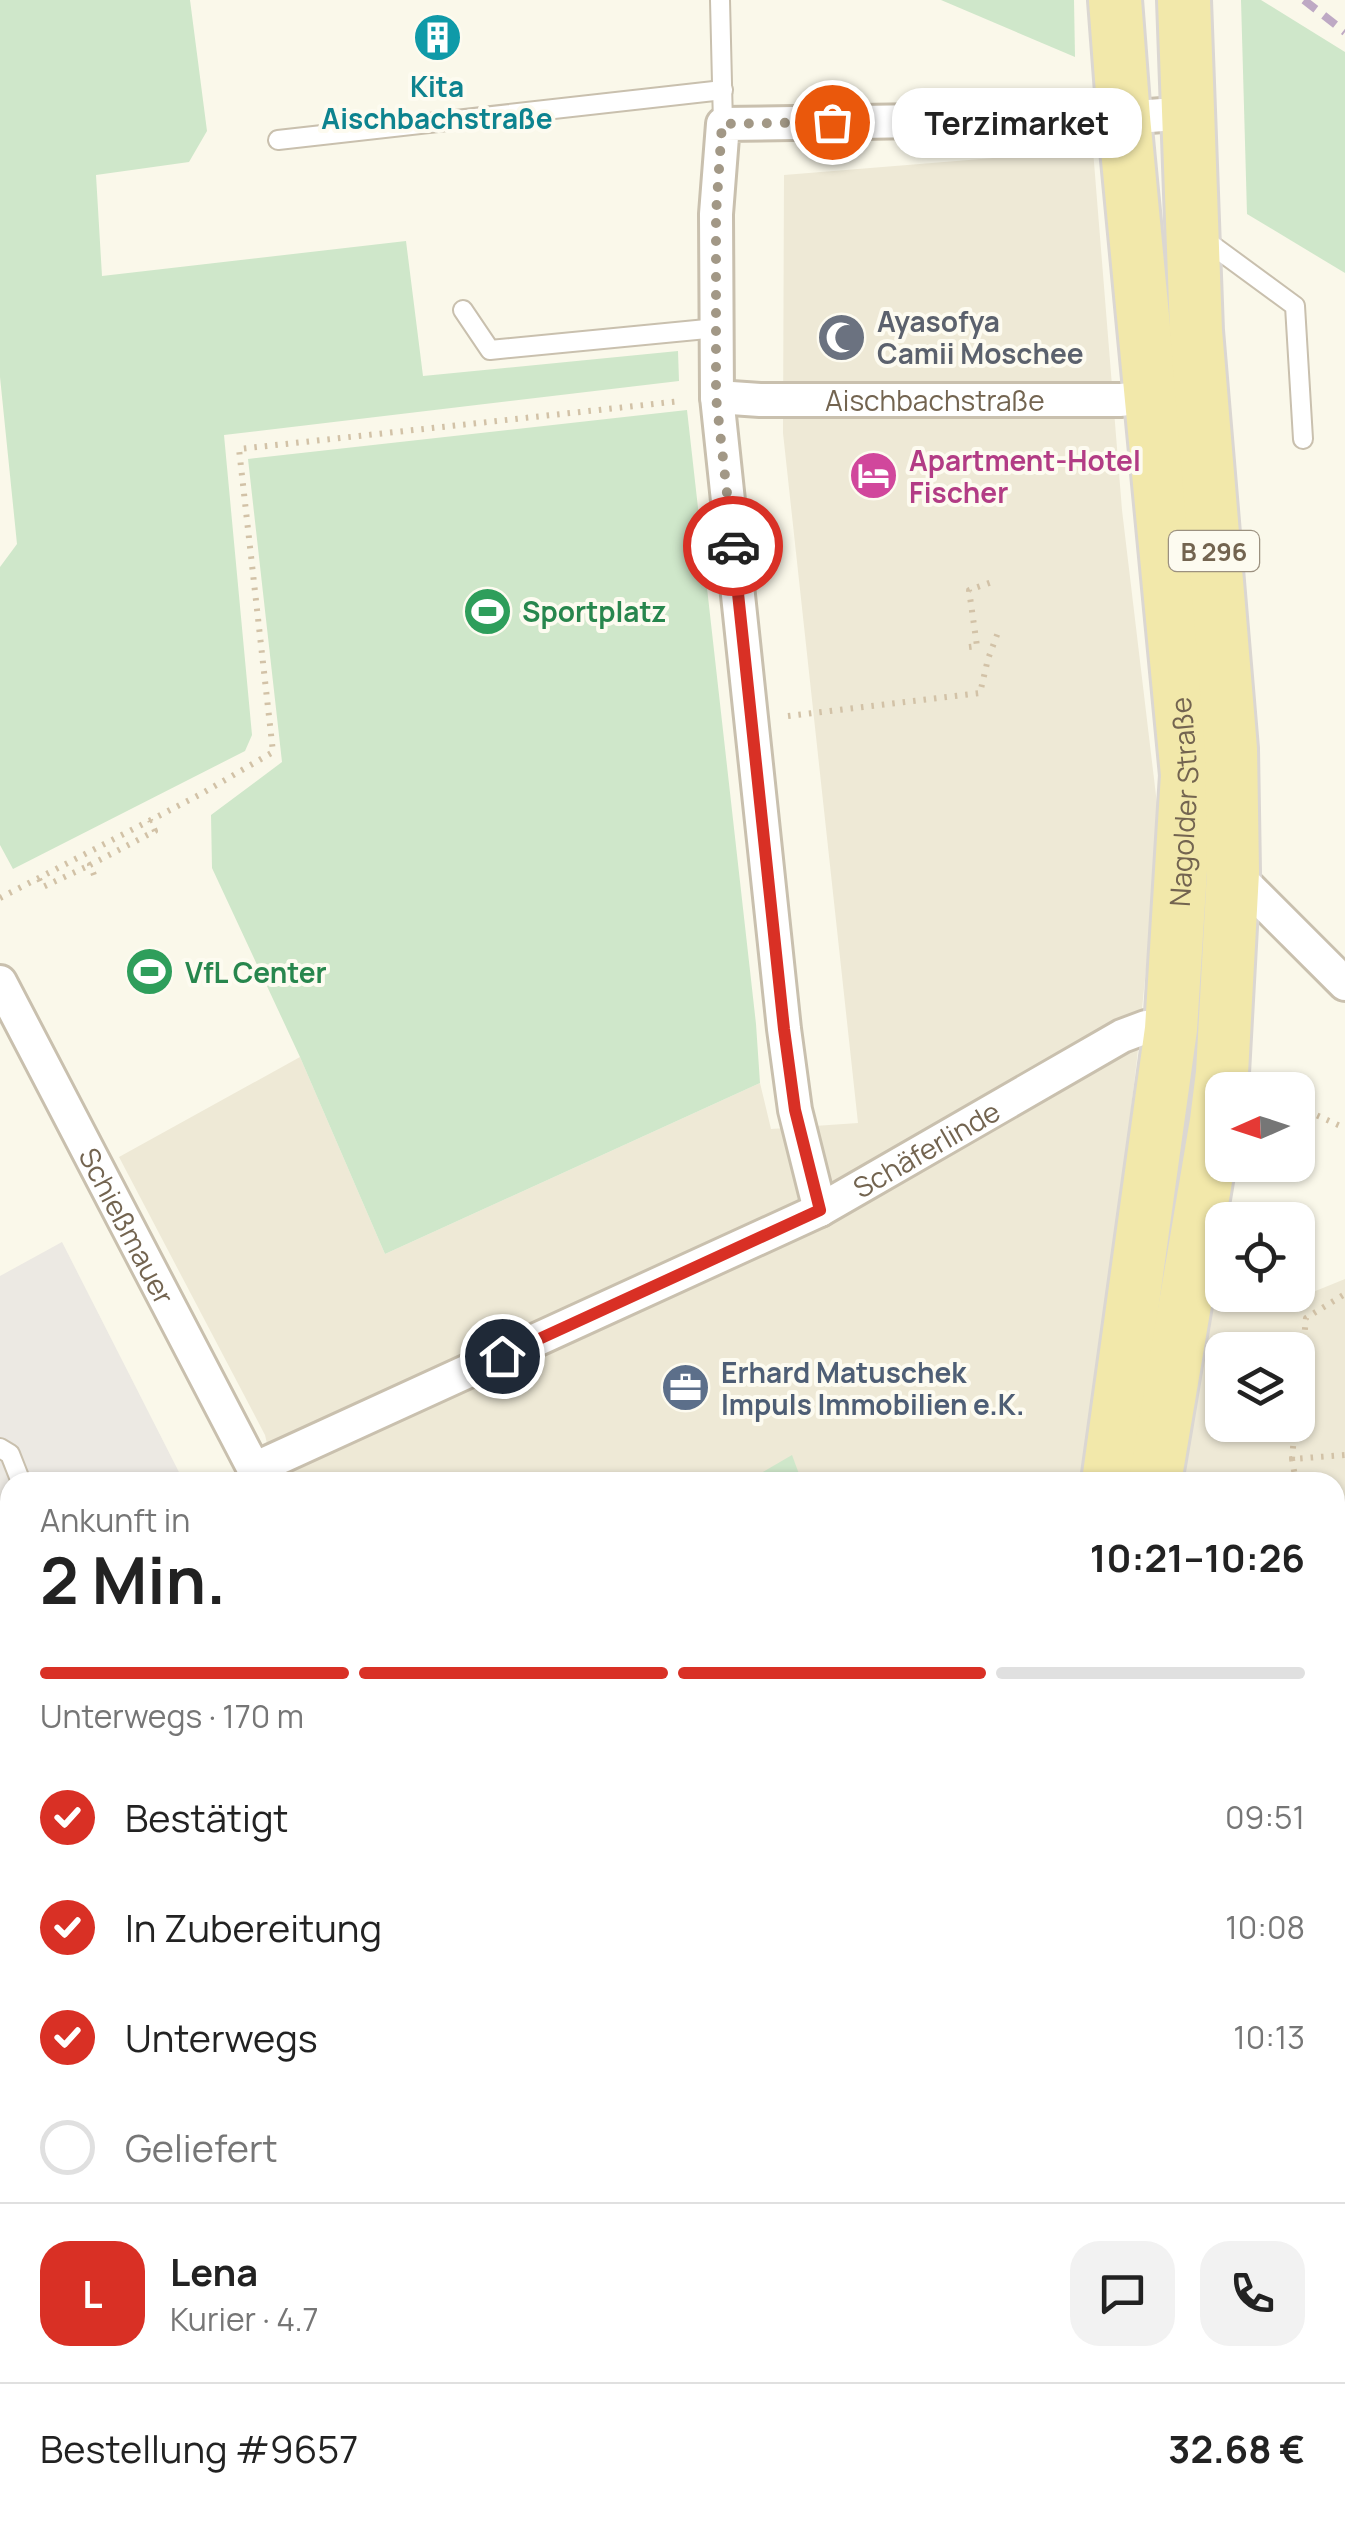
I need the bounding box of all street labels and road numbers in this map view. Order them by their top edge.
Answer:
street label: Aischbachstraße [825,381,1045,419]
road number: B 296 [1169,531,1259,571]
street label: Nagolder Straße [1160,695,1207,908]
street label: Schäferlinde [846,1092,1006,1206]
street label: Schießmauer [71,1141,184,1311]

